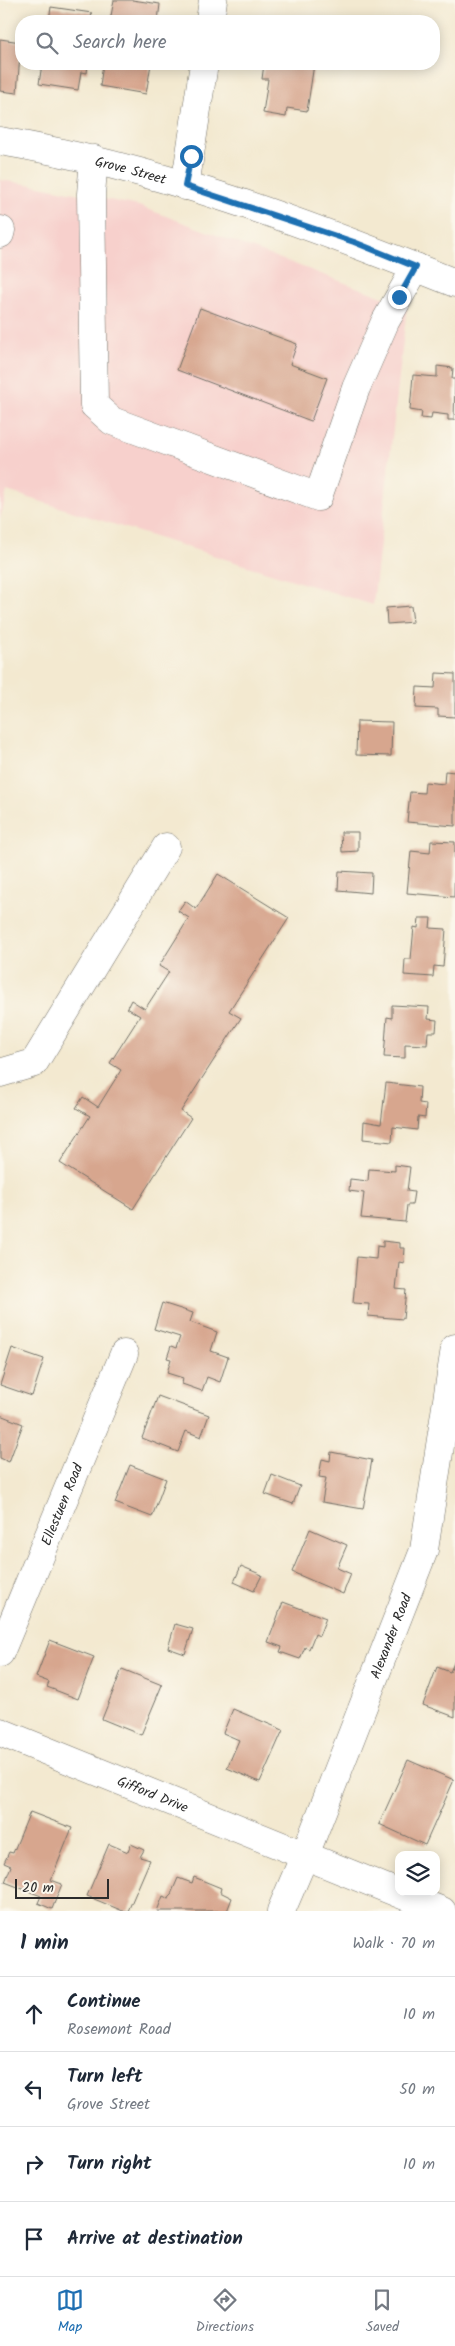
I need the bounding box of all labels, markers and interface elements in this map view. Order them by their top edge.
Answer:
search box [15,15,440,70]
text: Search here [73,28,167,58]
icon: search [33,29,61,57]
route start [180,145,203,168]
street label: Grove Street [93,151,169,191]
route end [388,286,411,309]
street label: Ellestuen Road [36,1459,90,1549]
street label: Alexander Road [365,1590,418,1682]
street label: Gifford Drive [114,1771,192,1819]
map controls [395,1851,440,1896]
button: layers [395,1851,440,1896]
scale bar [15,1876,109,1899]
text: 20 m [22,1877,54,1899]
text: 1 min [20,1927,69,1960]
text: Walk · 70 m [352,1931,435,1956]
text: Continue [67,1987,140,2017]
icon: ahead [20,2000,48,2028]
text: 10 m [403,2002,435,2027]
text: Rosemont Road [67,2017,171,2042]
text: Turn left [67,2062,142,2092]
icon: left [20,2075,48,2103]
text: 50 m [399,2077,435,2102]
text: Grove Street [67,2092,150,2117]
text: Turn right [67,2149,152,2179]
icon: right [20,2150,48,2178]
text: 10 m [403,2152,435,2177]
text: Arrive at destination [67,2224,243,2254]
icon: arrive [20,2225,48,2253]
tab: Map [56,2286,84,2338]
tab: Directions [196,2286,254,2338]
tab: Saved [366,2286,399,2338]

